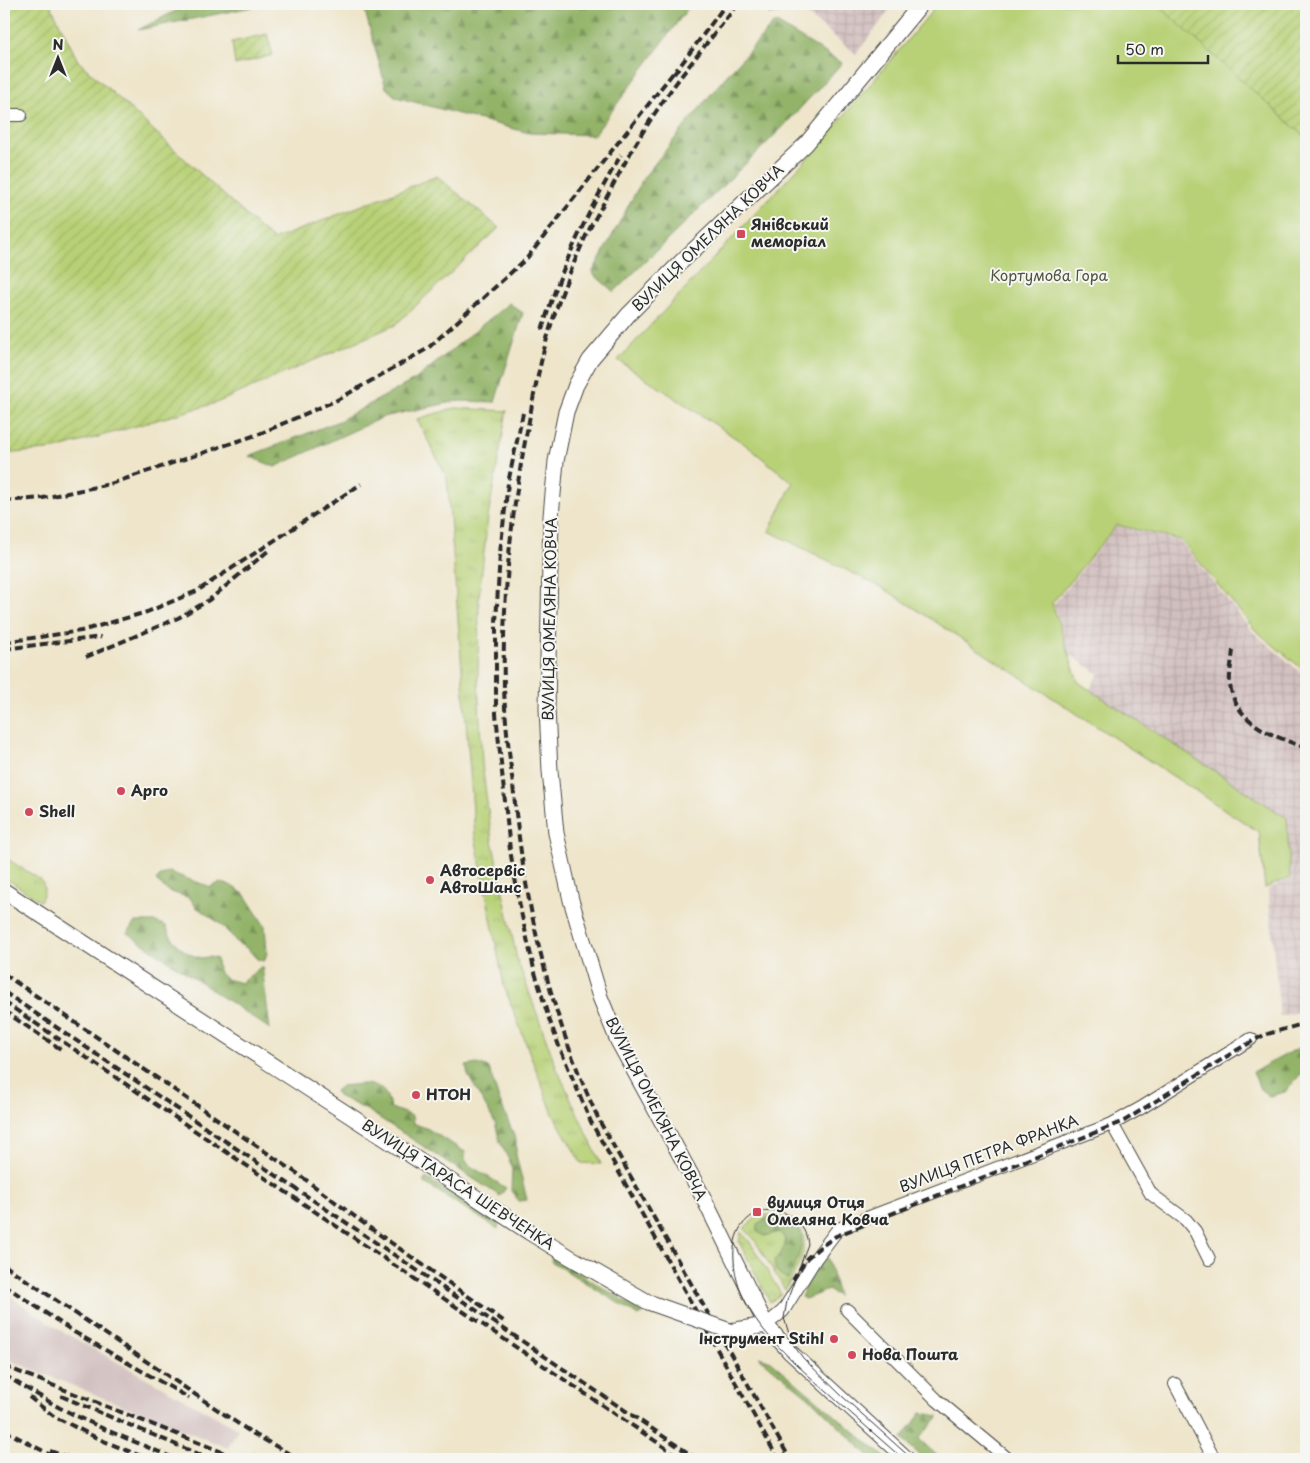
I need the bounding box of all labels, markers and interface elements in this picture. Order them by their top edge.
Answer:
north arrow [32,32,82,82]
scale bar [1118,32,1208,64]
text: N [52,34,64,55]
text: 50 m [1125,37,1164,60]
street label: ВУЛИЦЯ ОМЕЛЯНА КОВЧА [626,158,788,316]
place label: Янівський меморіал [751,212,829,252]
marker: Янівський меморіал [735,228,747,240]
park label: Кортумова Гора [990,263,1109,286]
street label: ВУЛИЦЯ ОМЕЛЯНА КОВЧА [535,517,562,721]
place label: Арго [131,778,168,801]
marker: Арго [115,785,127,797]
place label: Shell [39,799,75,822]
marker: Shell [23,806,35,818]
place label: Автосервіс АвтоШанс [440,858,525,898]
marker: Автосервіс АвтоШанс [424,874,436,886]
street label: ВУЛИЦЯ ОМЕЛЯНА КОВЧА [601,1012,714,1204]
place label: НТОН [426,1082,471,1105]
marker: НТОН [410,1089,422,1101]
street label: ВУЛИЦЯ ПЕТРА ФРАНКА [896,1108,1081,1197]
street label: ВУЛИЦЯ ТАРАСА ШЕВЧЕНКА [358,1113,560,1255]
place label: вулиця Отця Омеляна Ковча [767,1190,890,1230]
marker: вулиця Отця Омеляна Ковча [751,1206,763,1218]
place label: Інструмент Stihl [699,1326,824,1349]
marker: Інструмент Stihl [828,1333,840,1345]
place label: Нова Пошта [862,1342,959,1365]
marker: Нова Пошта [846,1349,858,1361]

